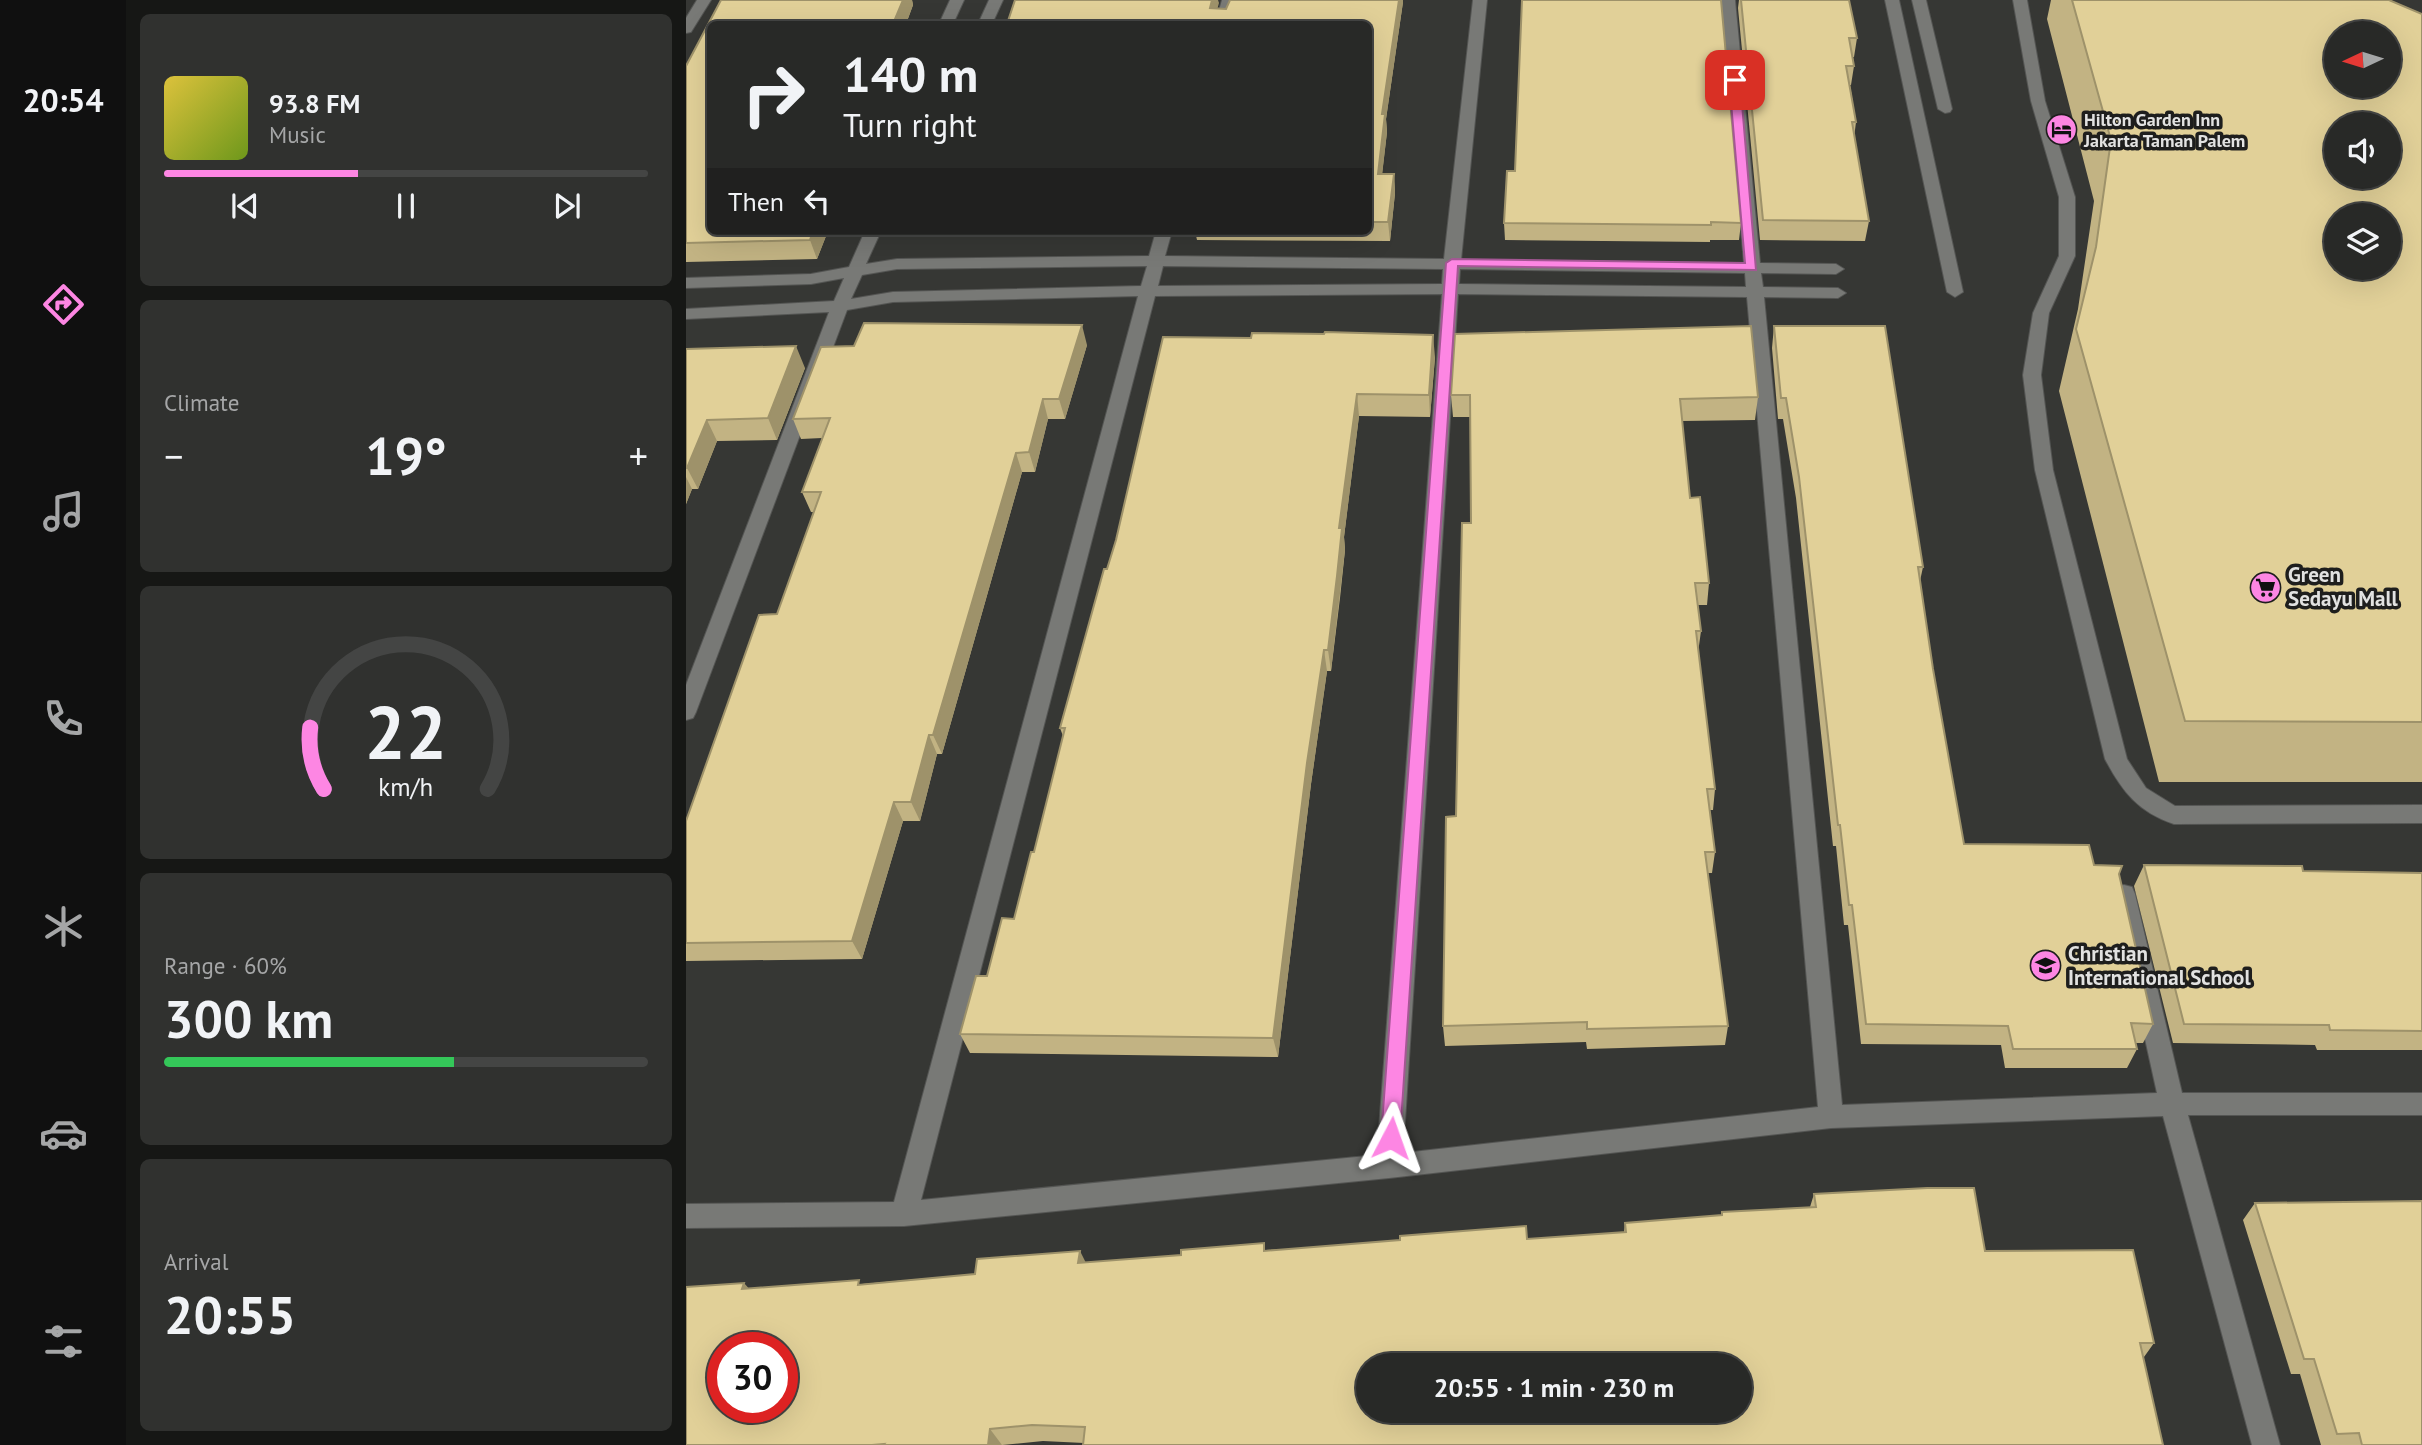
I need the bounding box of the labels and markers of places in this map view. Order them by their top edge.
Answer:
pin [1705,50,1765,110]
place label: Hilton Garden Inn Jakarta Taman Palem [2083,108,2245,152]
hotel icon: Hilton Garden Inn Jakarta Taman Palem [2044,113,2078,147]
place label: Green Sedayu Mall [2288,561,2399,612]
supermarket icon: Green Sedayu Mall [2248,570,2282,604]
place label: Christian International School [2068,940,2251,991]
school or university icon: Christian International School [2028,949,2062,983]

